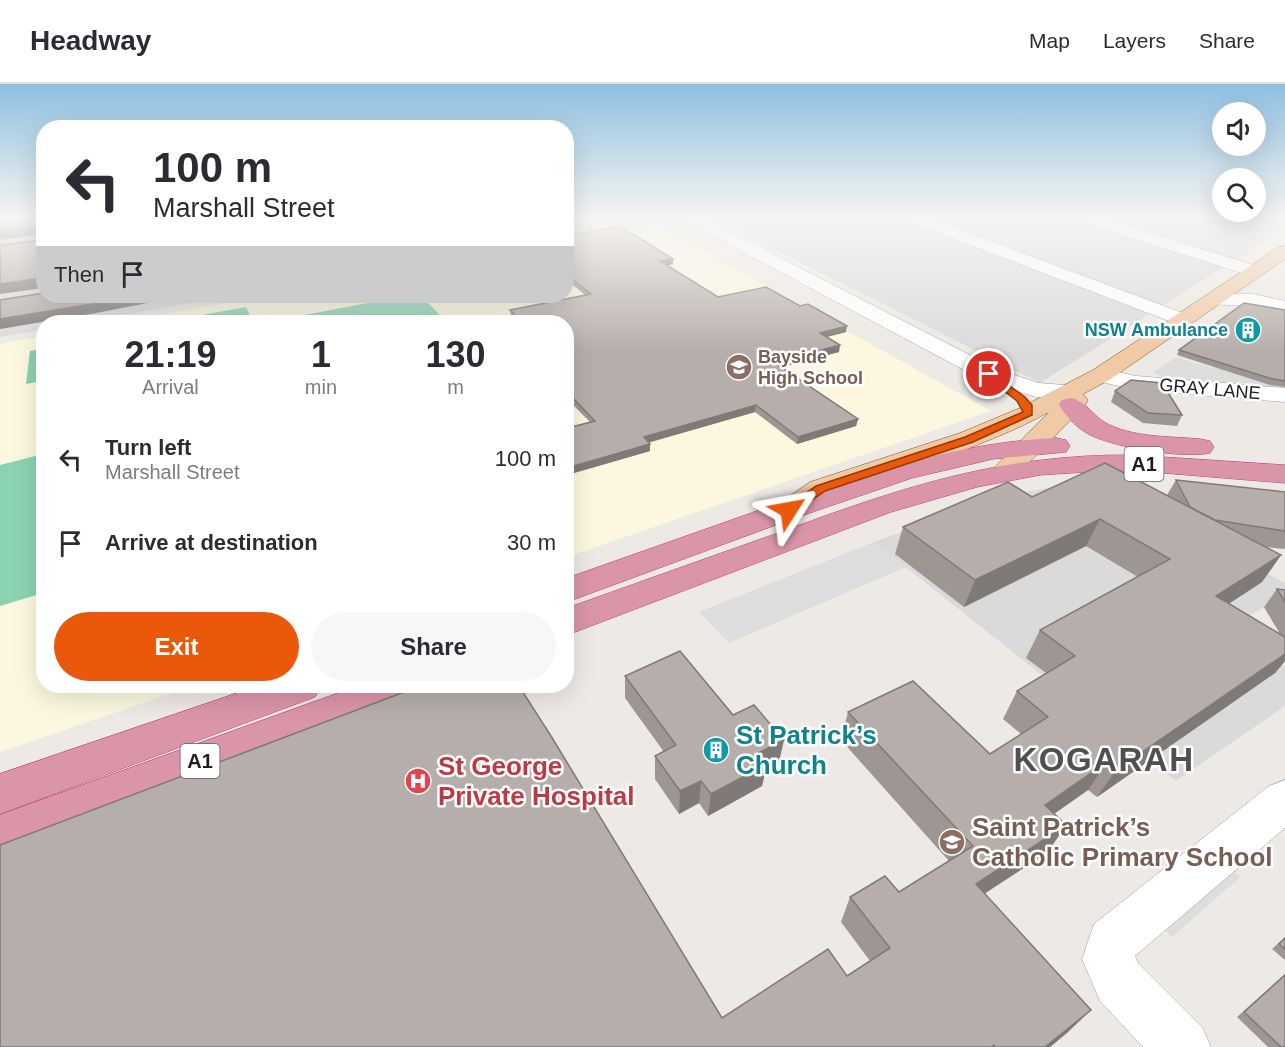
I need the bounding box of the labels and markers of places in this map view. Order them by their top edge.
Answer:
building icon: NSW Ambulance [1233,315,1263,345]
place label: NSW Ambulance [1085,320,1228,340]
place label: Bayside High School [758,347,863,388]
pin [963,348,1014,399]
school or university icon: Bayside High School [724,352,754,382]
place label: St Patrick’s Church [736,720,877,780]
building icon: St Patrick’s Church [701,735,731,765]
place label: St George Private Hospital [438,751,635,811]
hospital icon: St George Private Hospital [403,766,433,796]
place label: Saint Patrick’s Catholic Primary School [972,812,1273,872]
school or university icon: Saint Patrick’s Catholic Primary School [937,827,967,857]

